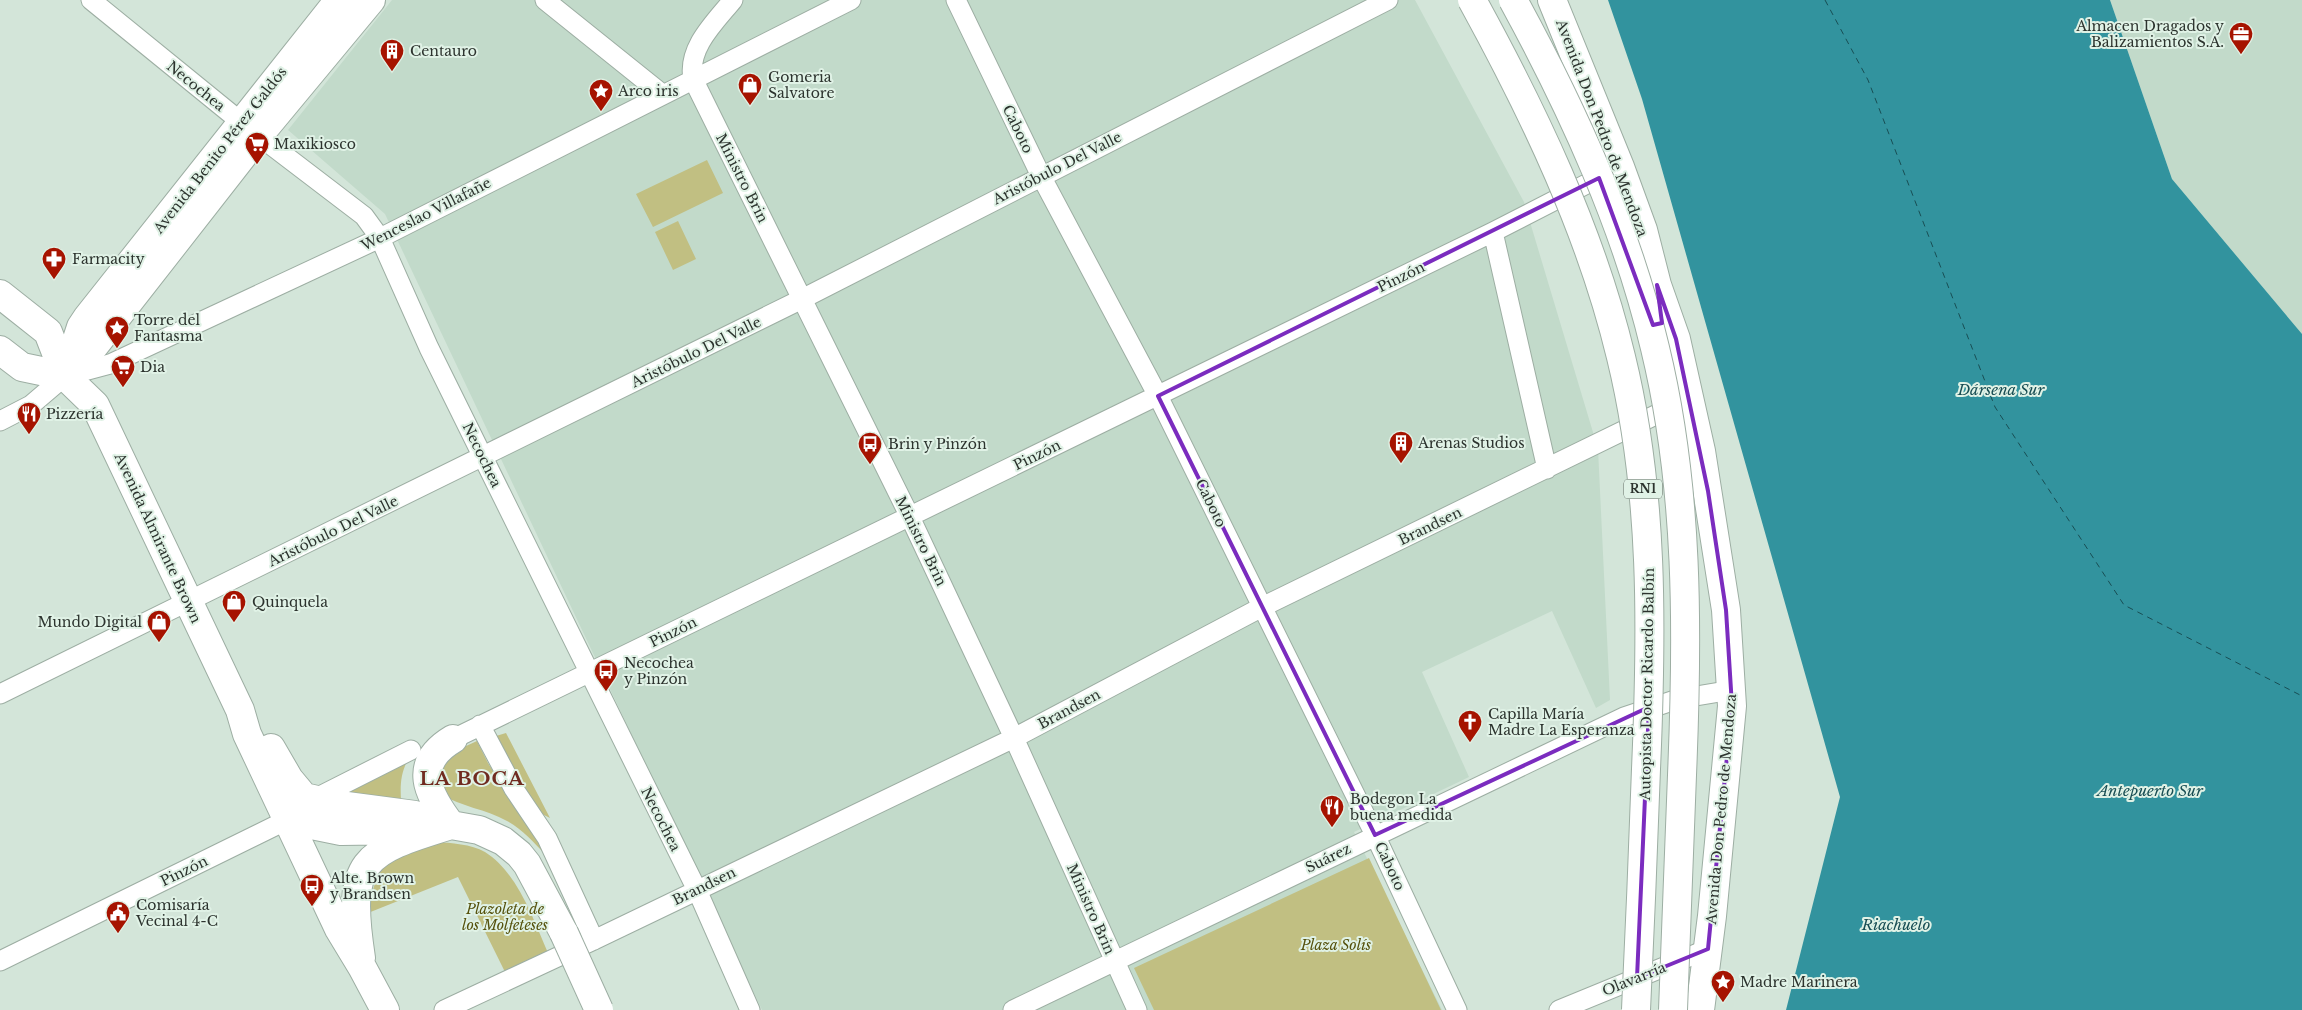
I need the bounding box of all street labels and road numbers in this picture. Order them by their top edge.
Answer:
street label: Avenida Don Pedro de Mendoza [1552,16,1652,239]
street label: Necochea [163,57,229,115]
street label: Avenida Benito Pérez Galdós [149,63,291,238]
street label: Caboto [999,102,1037,156]
street label: Aristóbulo Del Valle [989,128,1124,209]
street label: Ministro Brin [712,130,772,226]
street label: Wenceslao Villafañe [357,173,494,255]
street label: Pinzón [1374,258,1428,296]
street label: Aristóbulo Del Valle [627,313,764,392]
street label: Necochea [459,420,505,491]
street label: Pinzón [1010,436,1064,474]
street label: Avenida Almirante Brown [110,449,205,626]
street label: Caboto [1192,476,1230,530]
road number: RN1 [1624,479,1662,498]
street label: Aristóbulo Del Valle [264,492,401,571]
street label: Ministro Brin [892,493,951,589]
street label: Brandsen [1395,503,1465,549]
street label: Autopista Doctor Ricardo Balbín [1636,567,1658,801]
street label: Pinzón [646,613,700,651]
street label: Brandsen [1035,685,1104,733]
street label: Avenida Don Pedro de Mendoza [1702,693,1740,926]
street label: Necochea [637,784,685,854]
street label: Suárez [1302,839,1354,877]
street label: Caboto [1371,839,1409,893]
street label: Pinzón [157,852,211,890]
street label: Ministro Brin [1063,861,1119,958]
street label: Brandsen [669,863,739,909]
street label: Olavarría [1599,958,1669,1000]

